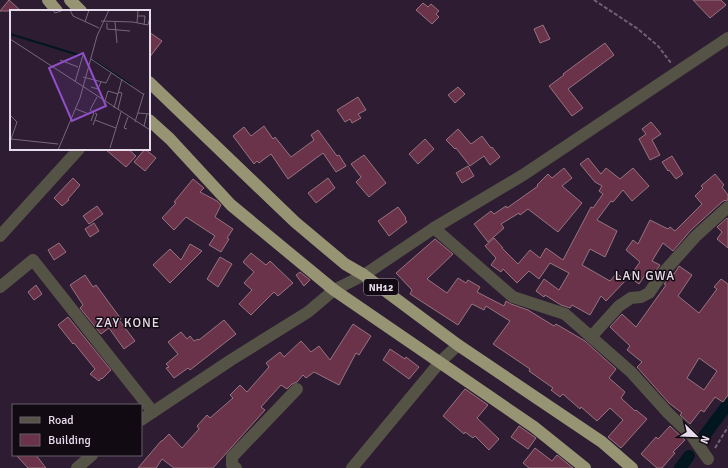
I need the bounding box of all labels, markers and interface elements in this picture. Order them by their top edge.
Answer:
inset map [10,10,150,150]
district label: LAN GWA [615,268,675,284]
road number: NH12 [364,279,398,295]
district label: ZAY KONE [96,315,160,331]
legend [12,404,142,456]
text: Road [48,413,74,428]
north arrow [676,416,716,456]
text: Building [48,433,91,448]
text: N [697,434,712,446]

